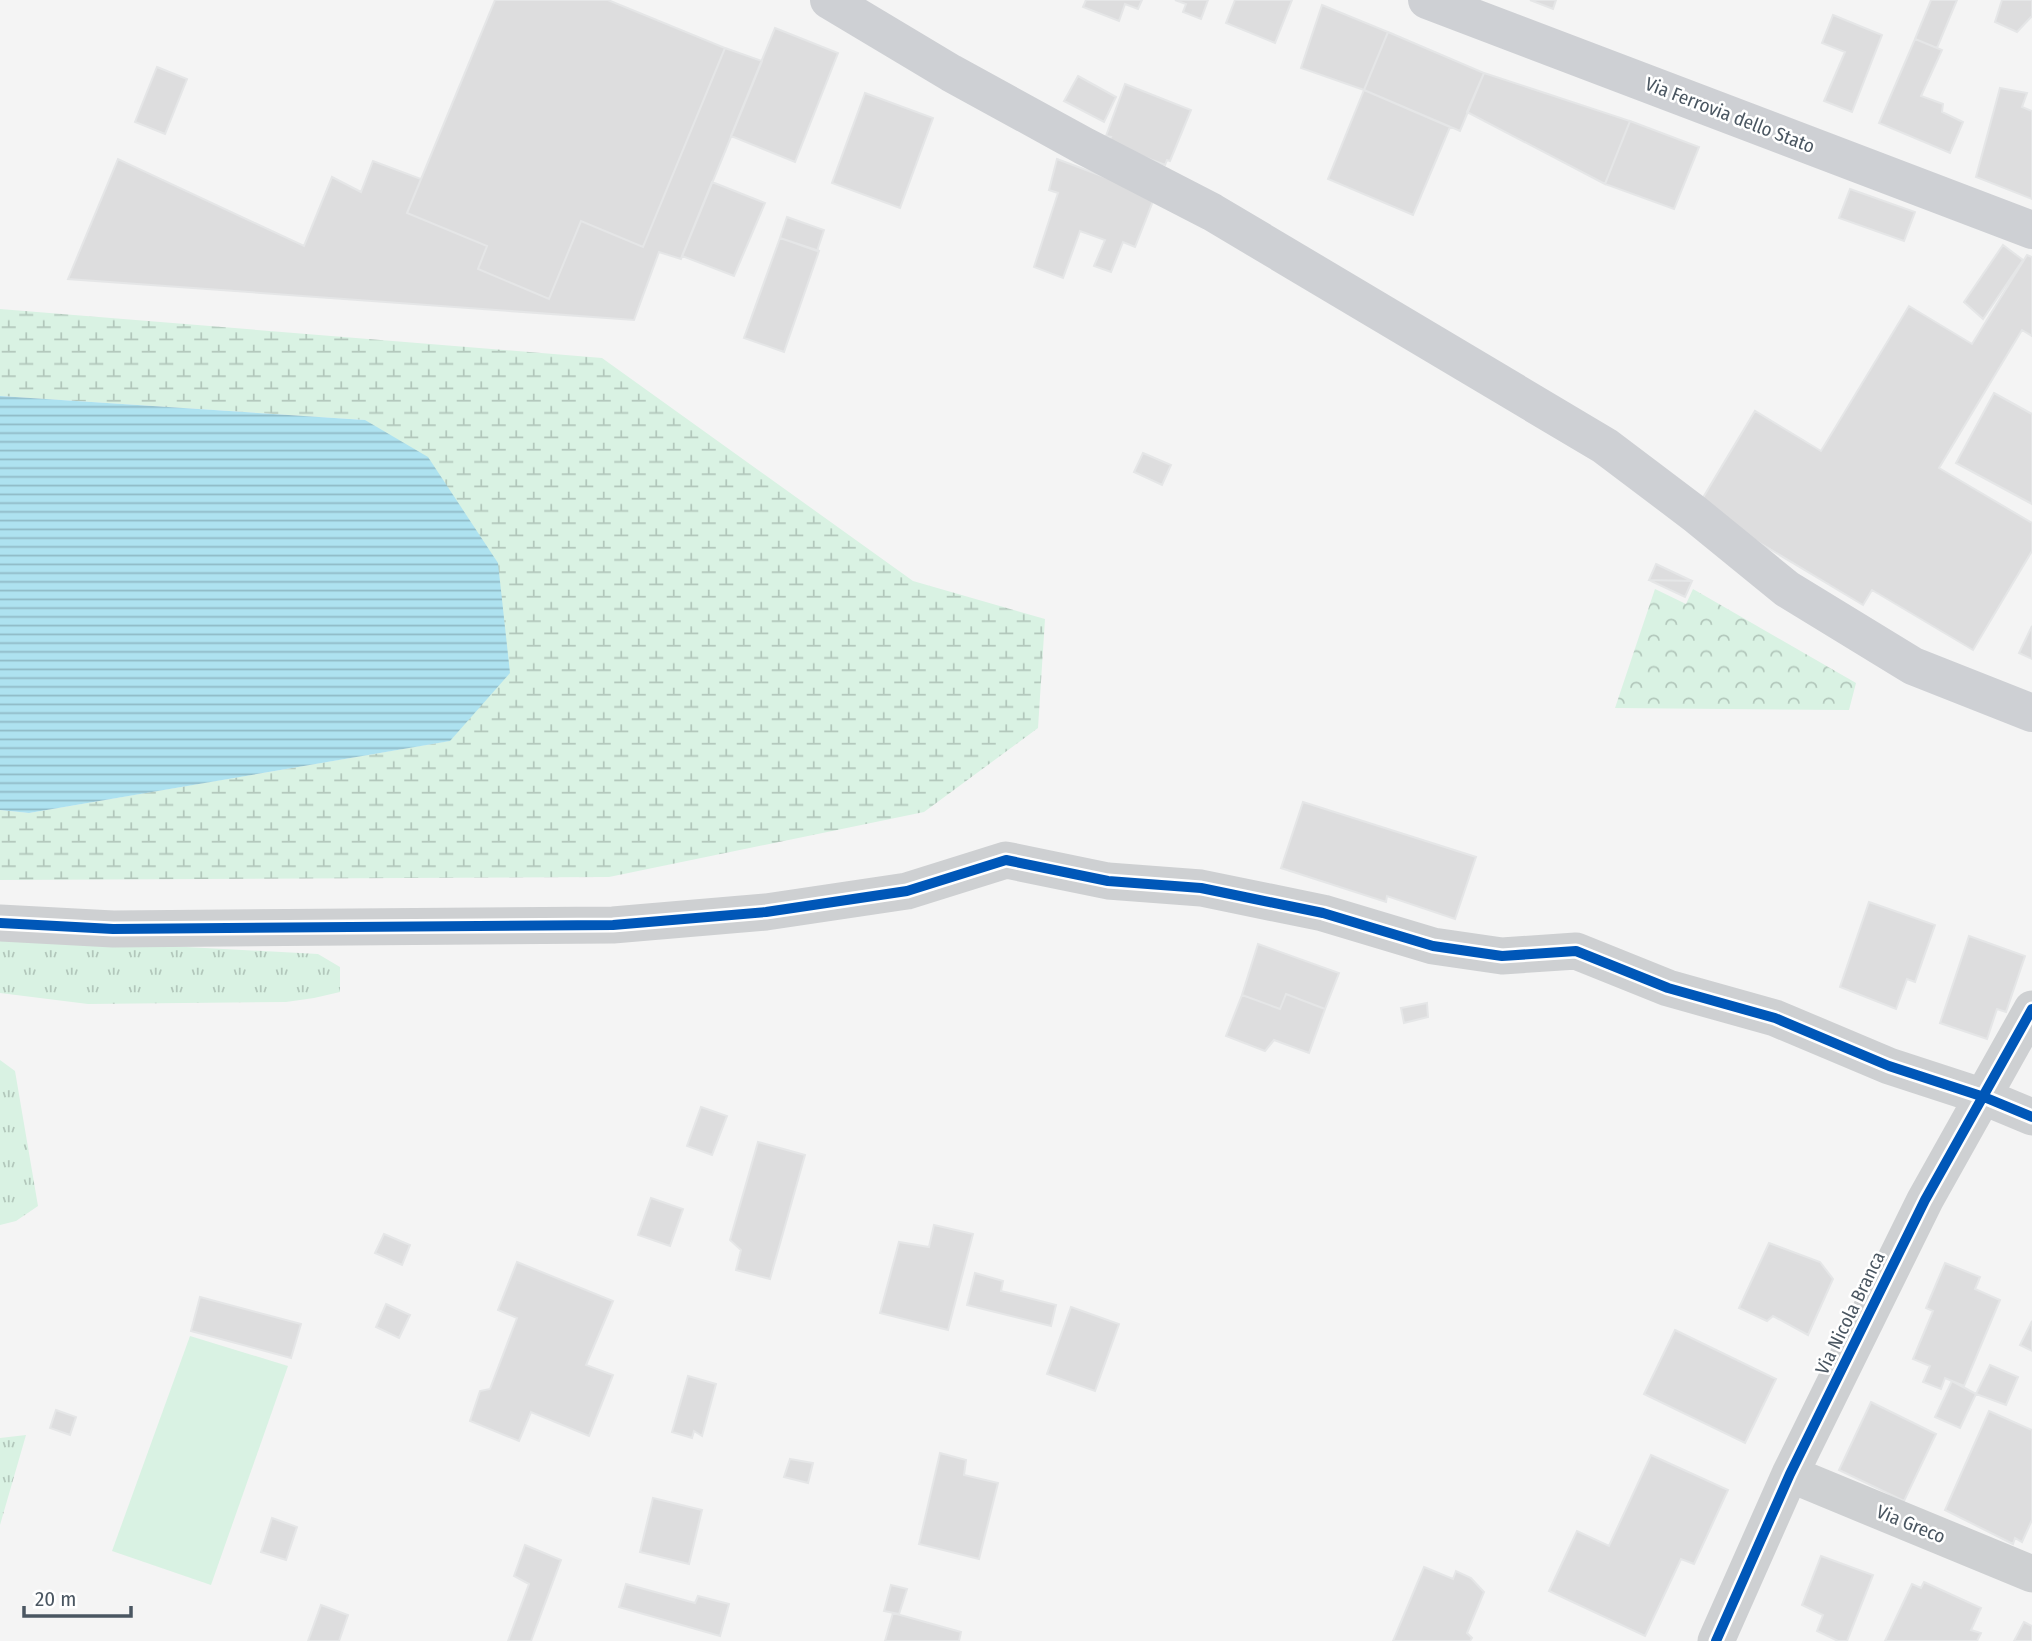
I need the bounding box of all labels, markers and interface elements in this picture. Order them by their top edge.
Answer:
street label: Via Ferrovia dello Stato [1642,72,1818,158]
street label: Via Nicola Branca [1810,1248,1890,1378]
street label: Via Greco [1873,1500,1949,1548]
scale bar [24,1574,131,1618]
text: 20 m [35,1586,76,1612]

